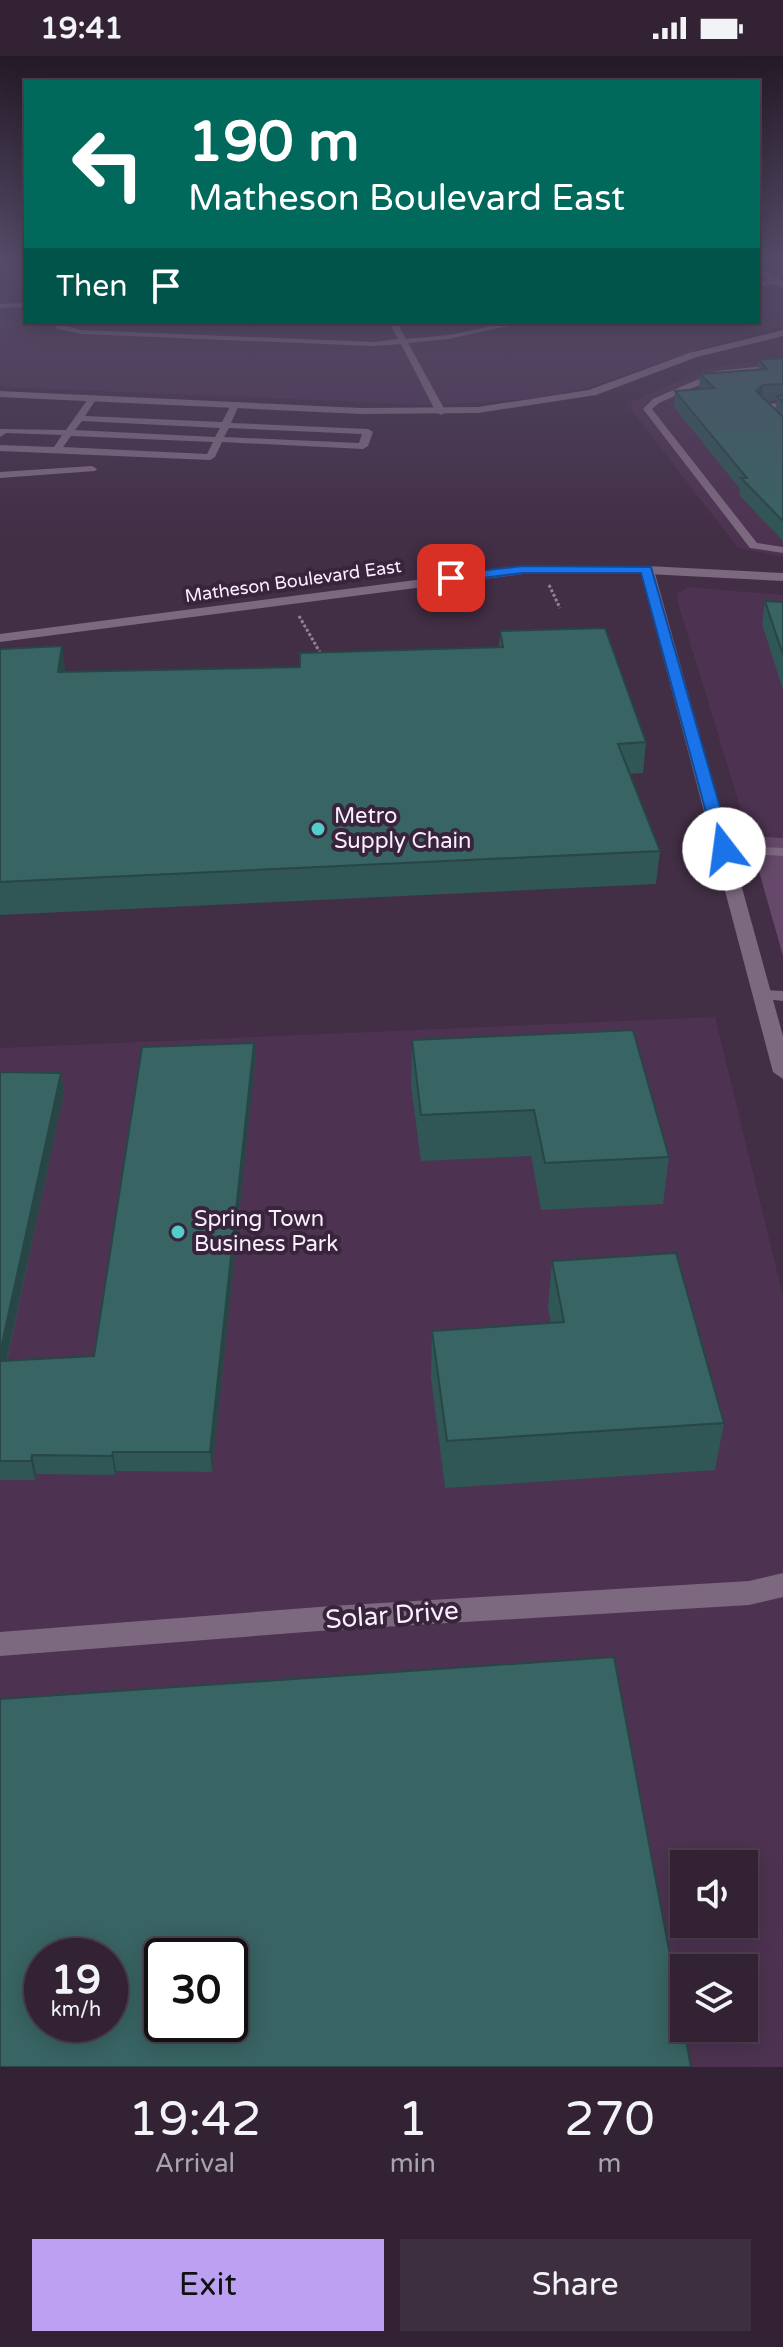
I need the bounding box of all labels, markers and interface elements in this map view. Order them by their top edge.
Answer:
text: 19:41 [40,10,123,47]
text: 190 m [188,109,359,176]
icon: left [56,112,160,216]
text: Matheson Boulevard East [188,177,625,220]
icon: arrive [144,264,188,308]
text: Then [56,268,128,305]
pin [417,544,485,612]
street label: Matheson Boulevard East [183,555,403,607]
icon: arrive [429,556,473,600]
place label: Metro Supply Chain [334,803,471,854]
position arrow [682,807,766,891]
marker: Metro Supply Chain [309,820,327,838]
place label: Spring Town Business Park [194,1206,338,1257]
marker: Spring Town Business Park [169,1223,187,1241]
street label: Solar Drive [324,1595,460,1635]
map controls [670,1850,758,2042]
button: sound [670,1850,758,1938]
speed limit sign: 30 [144,1938,248,2042]
button: layers [670,1954,758,2042]
text: 19 [51,1956,101,2004]
text: km/h [51,1998,101,2022]
text: 19:42 [128,2091,261,2149]
text: 1 [398,2091,428,2149]
text: 270 [564,2091,655,2149]
text: Arrival [155,2148,235,2179]
text: min [390,2148,436,2179]
text: m [598,2148,621,2179]
button: Exit [32,2239,384,2331]
button: Share [400,2239,751,2331]

